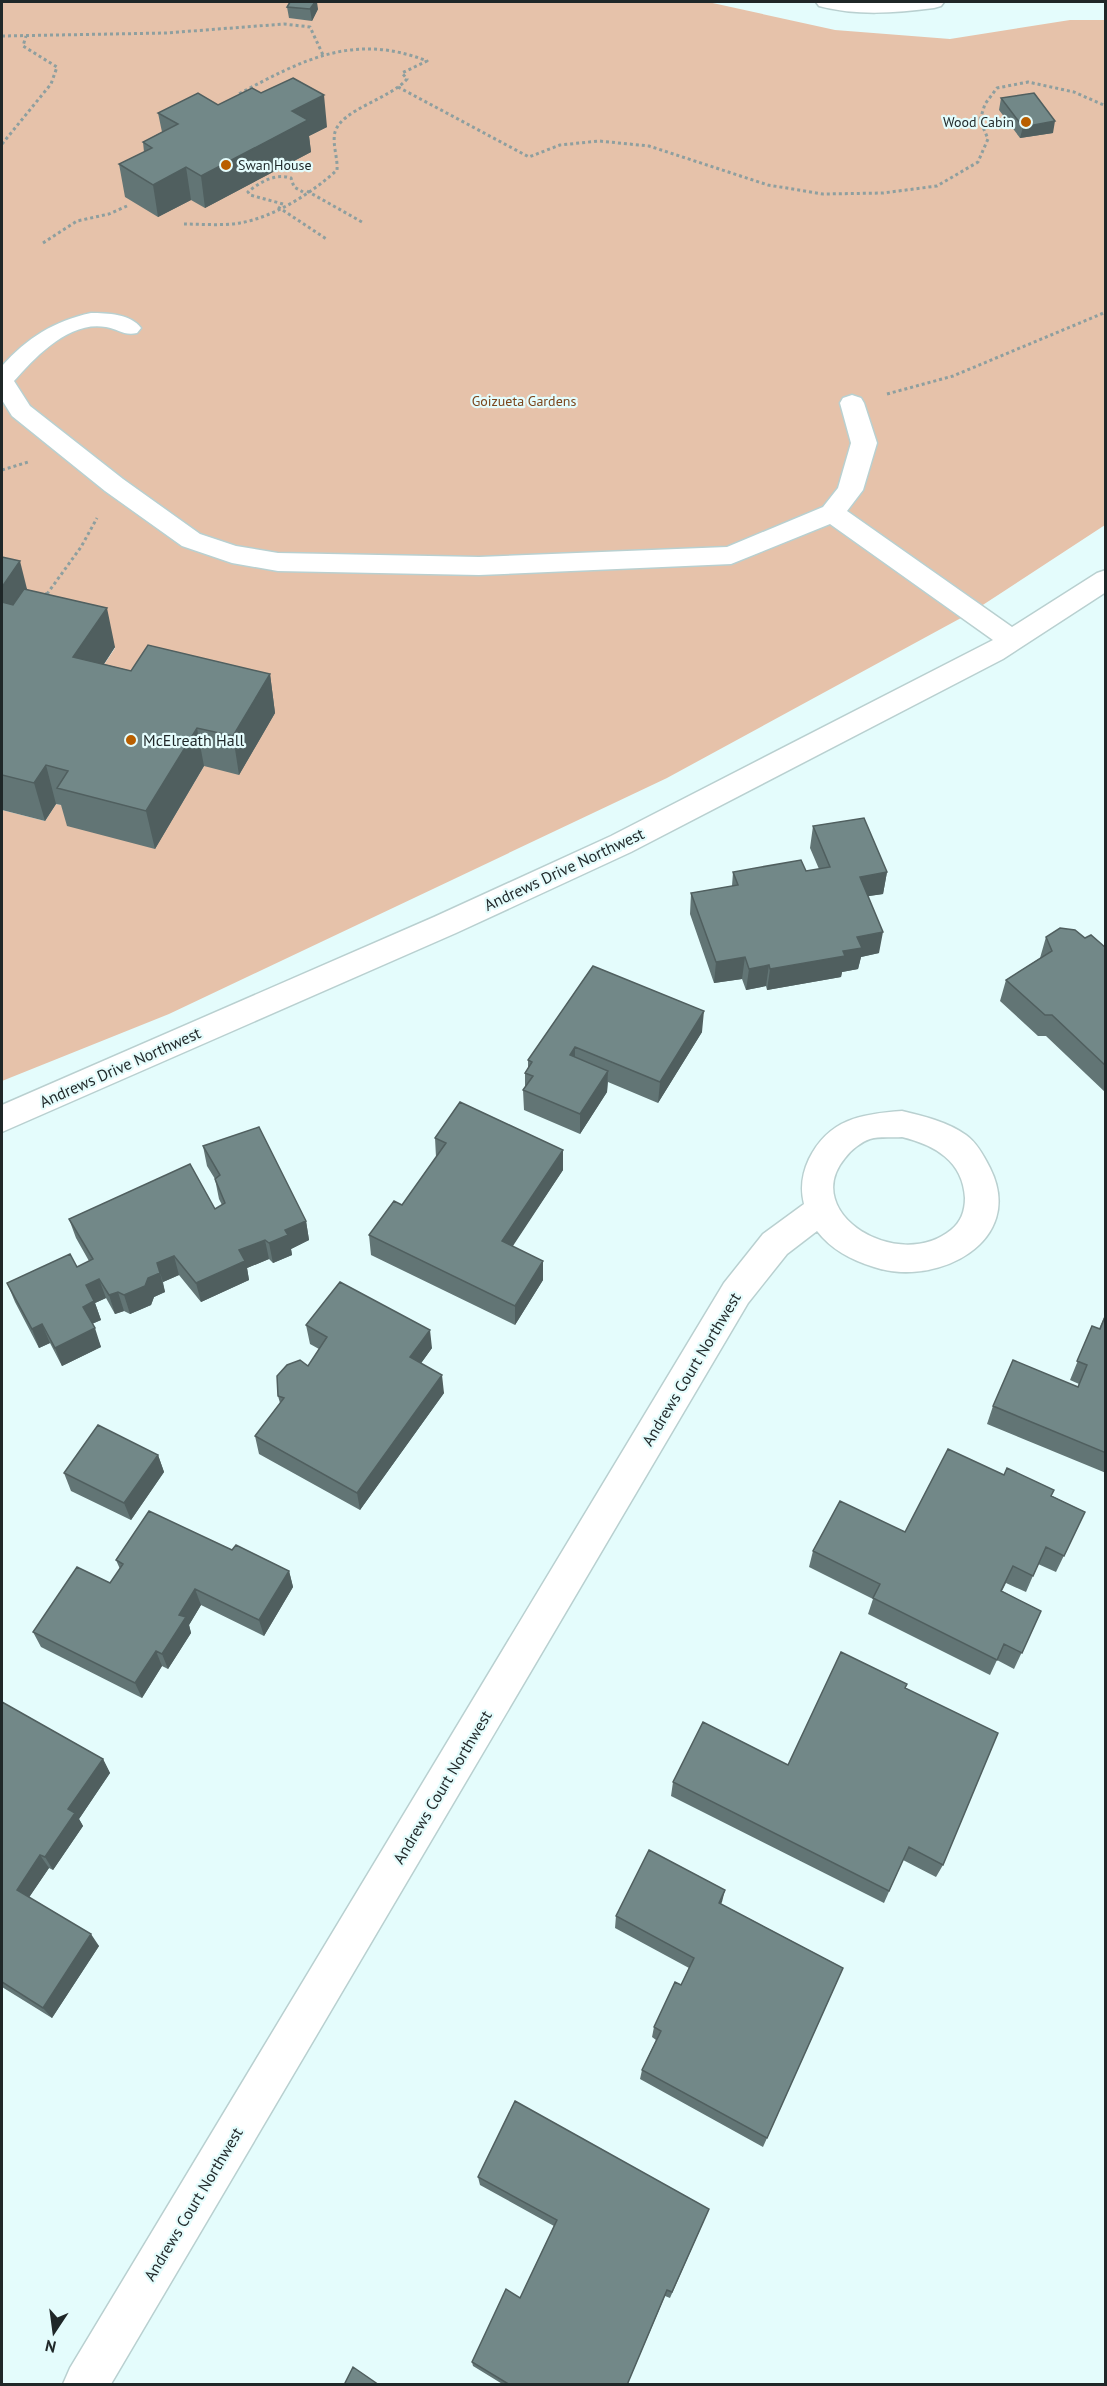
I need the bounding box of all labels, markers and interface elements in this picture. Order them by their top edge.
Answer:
place label: Wood Cabin [943,113,1014,131]
marker: Wood Cabin [1019,115,1033,129]
place label: Swan House [238,156,312,174]
marker: Swan House [219,158,233,172]
park label: Goizueta Gardens [472,392,576,410]
place label: McElreath Hall [143,730,244,750]
marker: McElreath Hall [124,733,138,747]
street label: Andrews Drive Northwest [481,823,648,915]
street label: Andrews Drive Northwest [36,1022,204,1112]
street label: Andrews Court Northwest [637,1288,745,1449]
street label: Andrews Court Northwest [388,1706,496,1867]
street label: Andrews Court Northwest [139,2123,247,2284]
north arrow [24,2302,84,2362]
text: N [43,2336,58,2358]

